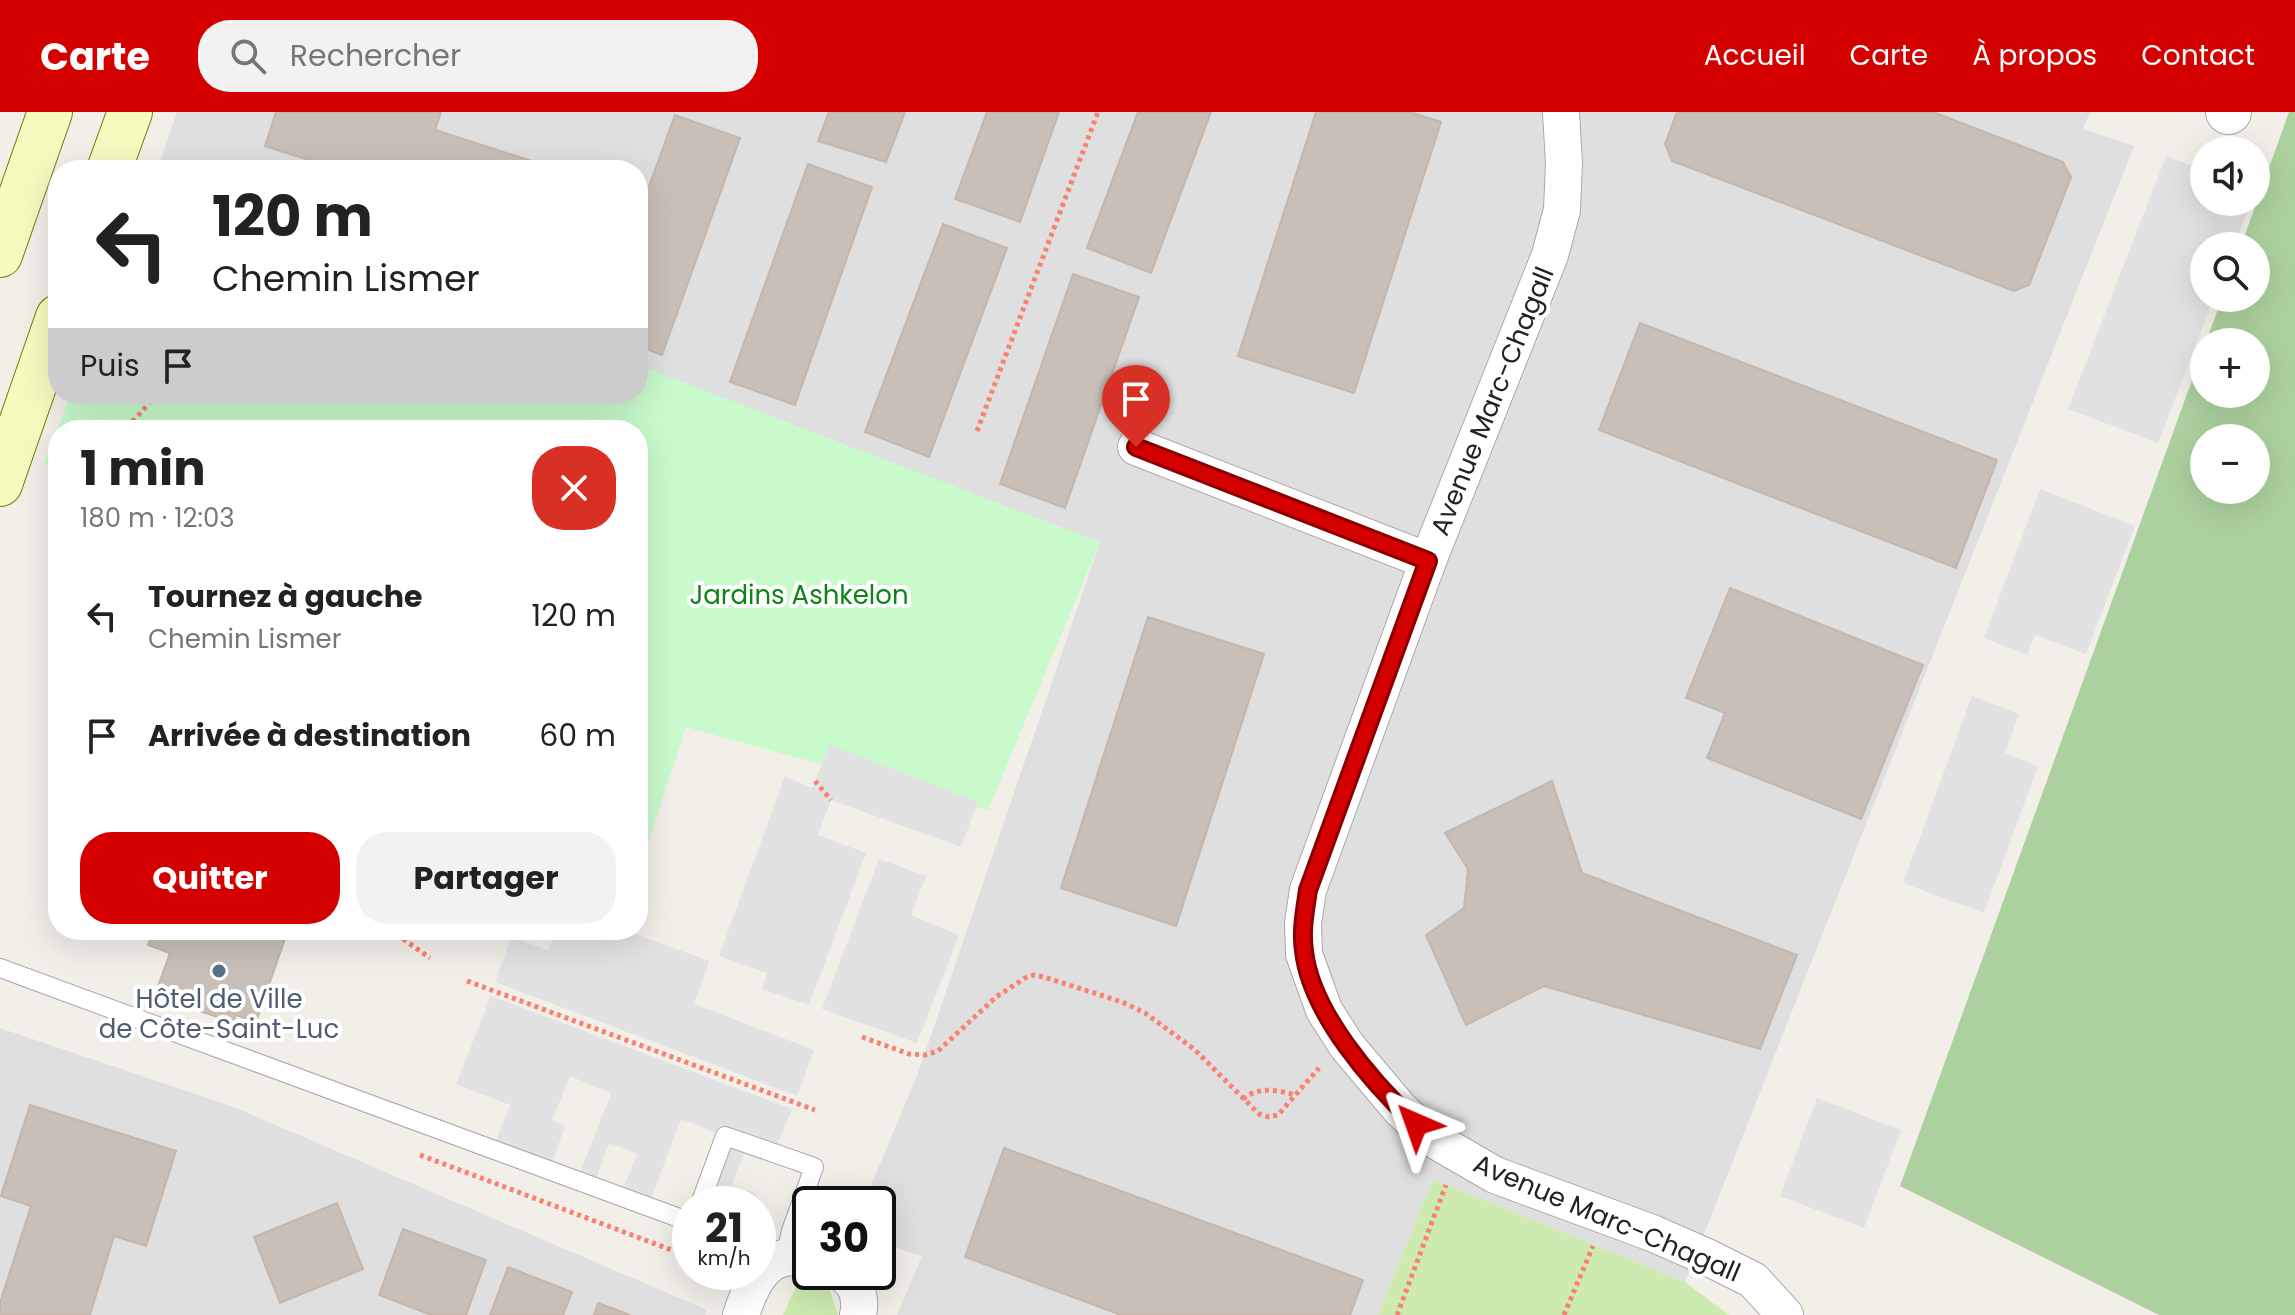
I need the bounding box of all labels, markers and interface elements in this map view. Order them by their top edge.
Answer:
search box [198,20,758,92]
text: Carte [40,30,150,83]
icon: search [226,34,270,78]
text: Rechercher [290,34,461,77]
text: Accueil [1704,36,1806,75]
text: Carte [1850,36,1928,75]
text: À propos [1972,36,2097,75]
text: Contact [2141,36,2255,75]
map controls [2190,136,2270,504]
button: sound [2190,136,2270,216]
text: 120 m [212,177,373,256]
icon: left [80,192,184,296]
button: search [2190,232,2270,312]
text: Chemin Lismer [212,253,480,304]
street label: Avenue Marc-Chagall [1422,261,1562,541]
button: + [2190,328,2270,408]
text: Puis [80,344,140,387]
icon: arrive [156,344,200,388]
pin [1102,365,1170,447]
icon: arrive [1114,377,1158,421]
button: − [2190,424,2270,504]
text: 1 min [80,435,206,502]
button: close [532,446,616,530]
text: 180 m · 12:03 [80,500,235,536]
text: Tournez à gauche [148,575,422,618]
park label: Jardins Ashkelon [689,577,909,613]
icon: left [80,594,124,638]
text: 120 m [531,594,616,637]
text: Chemin Lismer [148,621,341,657]
icon: arrive [80,714,124,758]
text: Arrivée à destination [148,714,471,757]
text: 60 m [539,714,616,757]
button: Quitter [80,832,340,924]
button: Partager [356,832,616,924]
marker: Hôtel de Ville de Côte-Saint-Luc [210,962,228,980]
place label: Hôtel de Ville de Côte-Saint-Luc [99,981,339,1047]
position arrow [1374,1082,1458,1166]
street label: Avenue Marc-Chagall [1468,1145,1746,1291]
speed limit sign: 30 [792,1186,896,1290]
text: 21 [705,1200,743,1256]
text: km/h [697,1244,751,1272]

